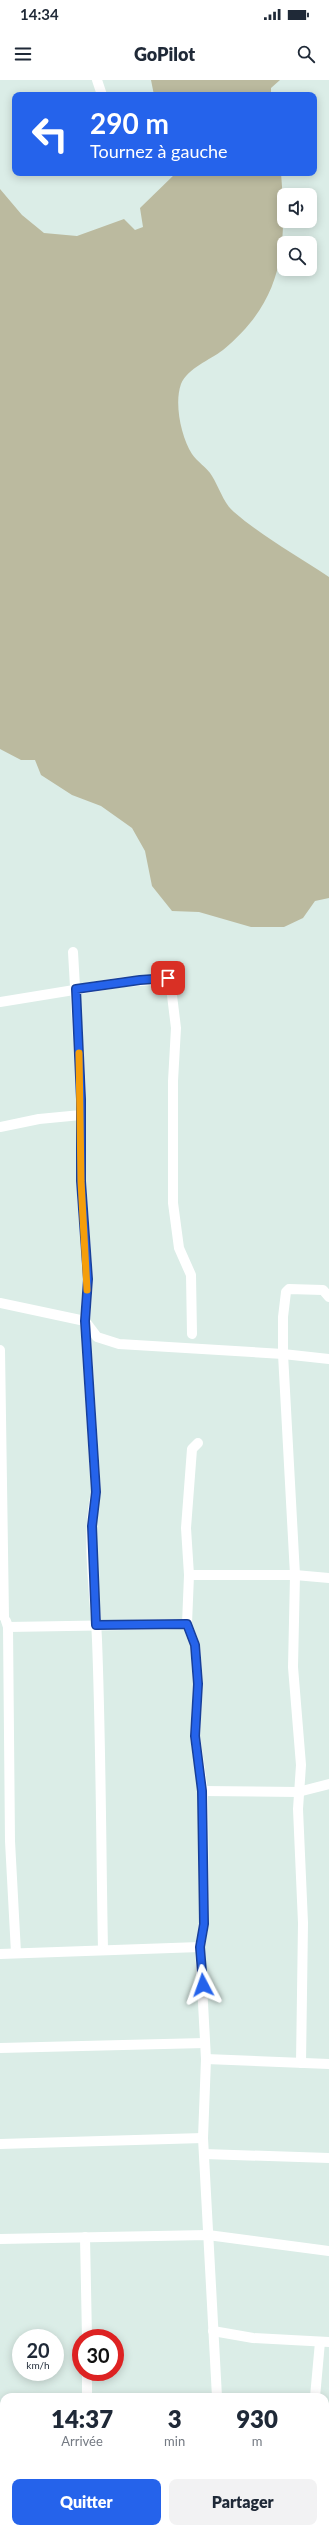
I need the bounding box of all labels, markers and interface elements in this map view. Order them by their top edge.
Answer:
text: 14:34 [20,5,59,23]
icon: menu [12,43,34,65]
text: GoPilot [134,43,195,65]
icon: search [295,43,317,65]
text: 290 m [90,106,169,140]
icon: left [24,108,76,160]
text: Tournez à gauche [90,140,228,162]
map controls [277,188,317,276]
button: sound [277,188,317,228]
button: search [277,236,317,276]
pin [151,961,185,995]
icon: arrive [157,967,179,989]
position arrow [182,1964,224,2006]
speed limit sign: 30 [72,2329,124,2381]
text: 20 [26,2338,50,2362]
text: km/h [26,2359,50,2371]
text: 14:37 [51,2404,113,2433]
text: 3 [168,2404,182,2433]
text: 930 [236,2404,278,2433]
text: Arrivée [61,2433,103,2449]
text: min [164,2433,185,2449]
text: m [252,2433,262,2449]
button: Quitter [12,2479,161,2525]
button: Partager [169,2479,317,2525]

